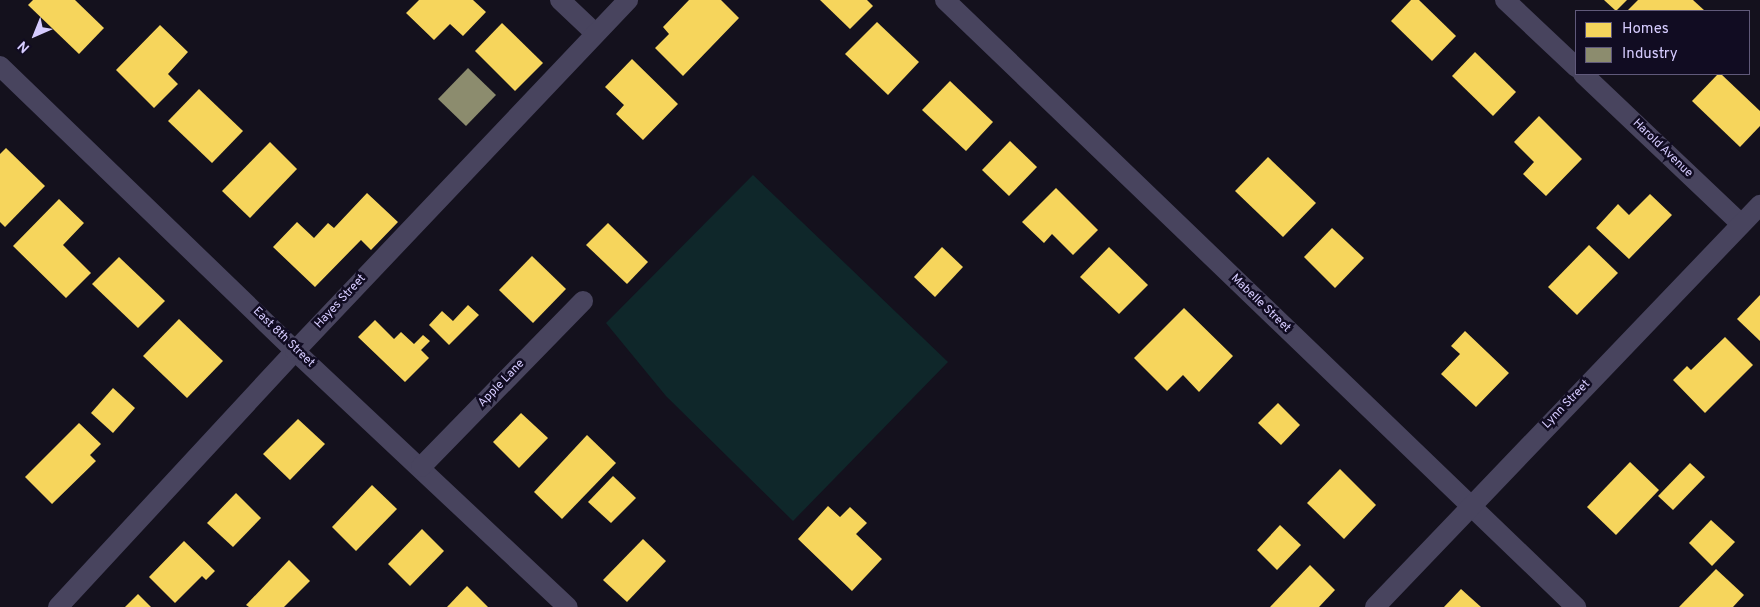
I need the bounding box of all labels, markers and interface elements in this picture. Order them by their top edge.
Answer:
north arrow [10,10,60,60]
legend [1575,10,1750,75]
text: Homes [1622,20,1669,39]
text: N [15,37,34,56]
text: Industry [1622,45,1678,64]
street label: Harold Avenue [1629,117,1695,181]
street label: Hayes Street [312,272,370,332]
street label: Mabelle Street [1227,272,1293,336]
street label: East 8th Street [249,305,317,371]
street label: Apple Lane [476,357,528,411]
street label: Lynn Street [1540,378,1594,432]

